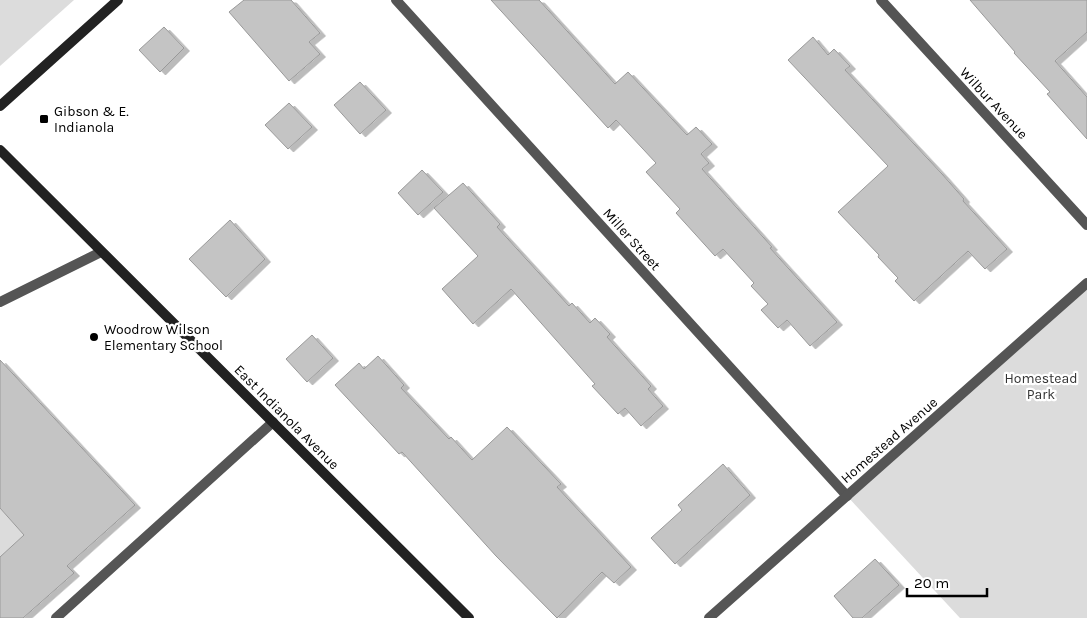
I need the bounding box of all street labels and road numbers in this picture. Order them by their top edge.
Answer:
street label: Wilbur Avenue [956,64,1031,143]
street label: Miller Street [599,205,664,274]
street label: East Indianola Avenue [231,361,343,473]
street label: Homestead Avenue [838,394,941,487]

